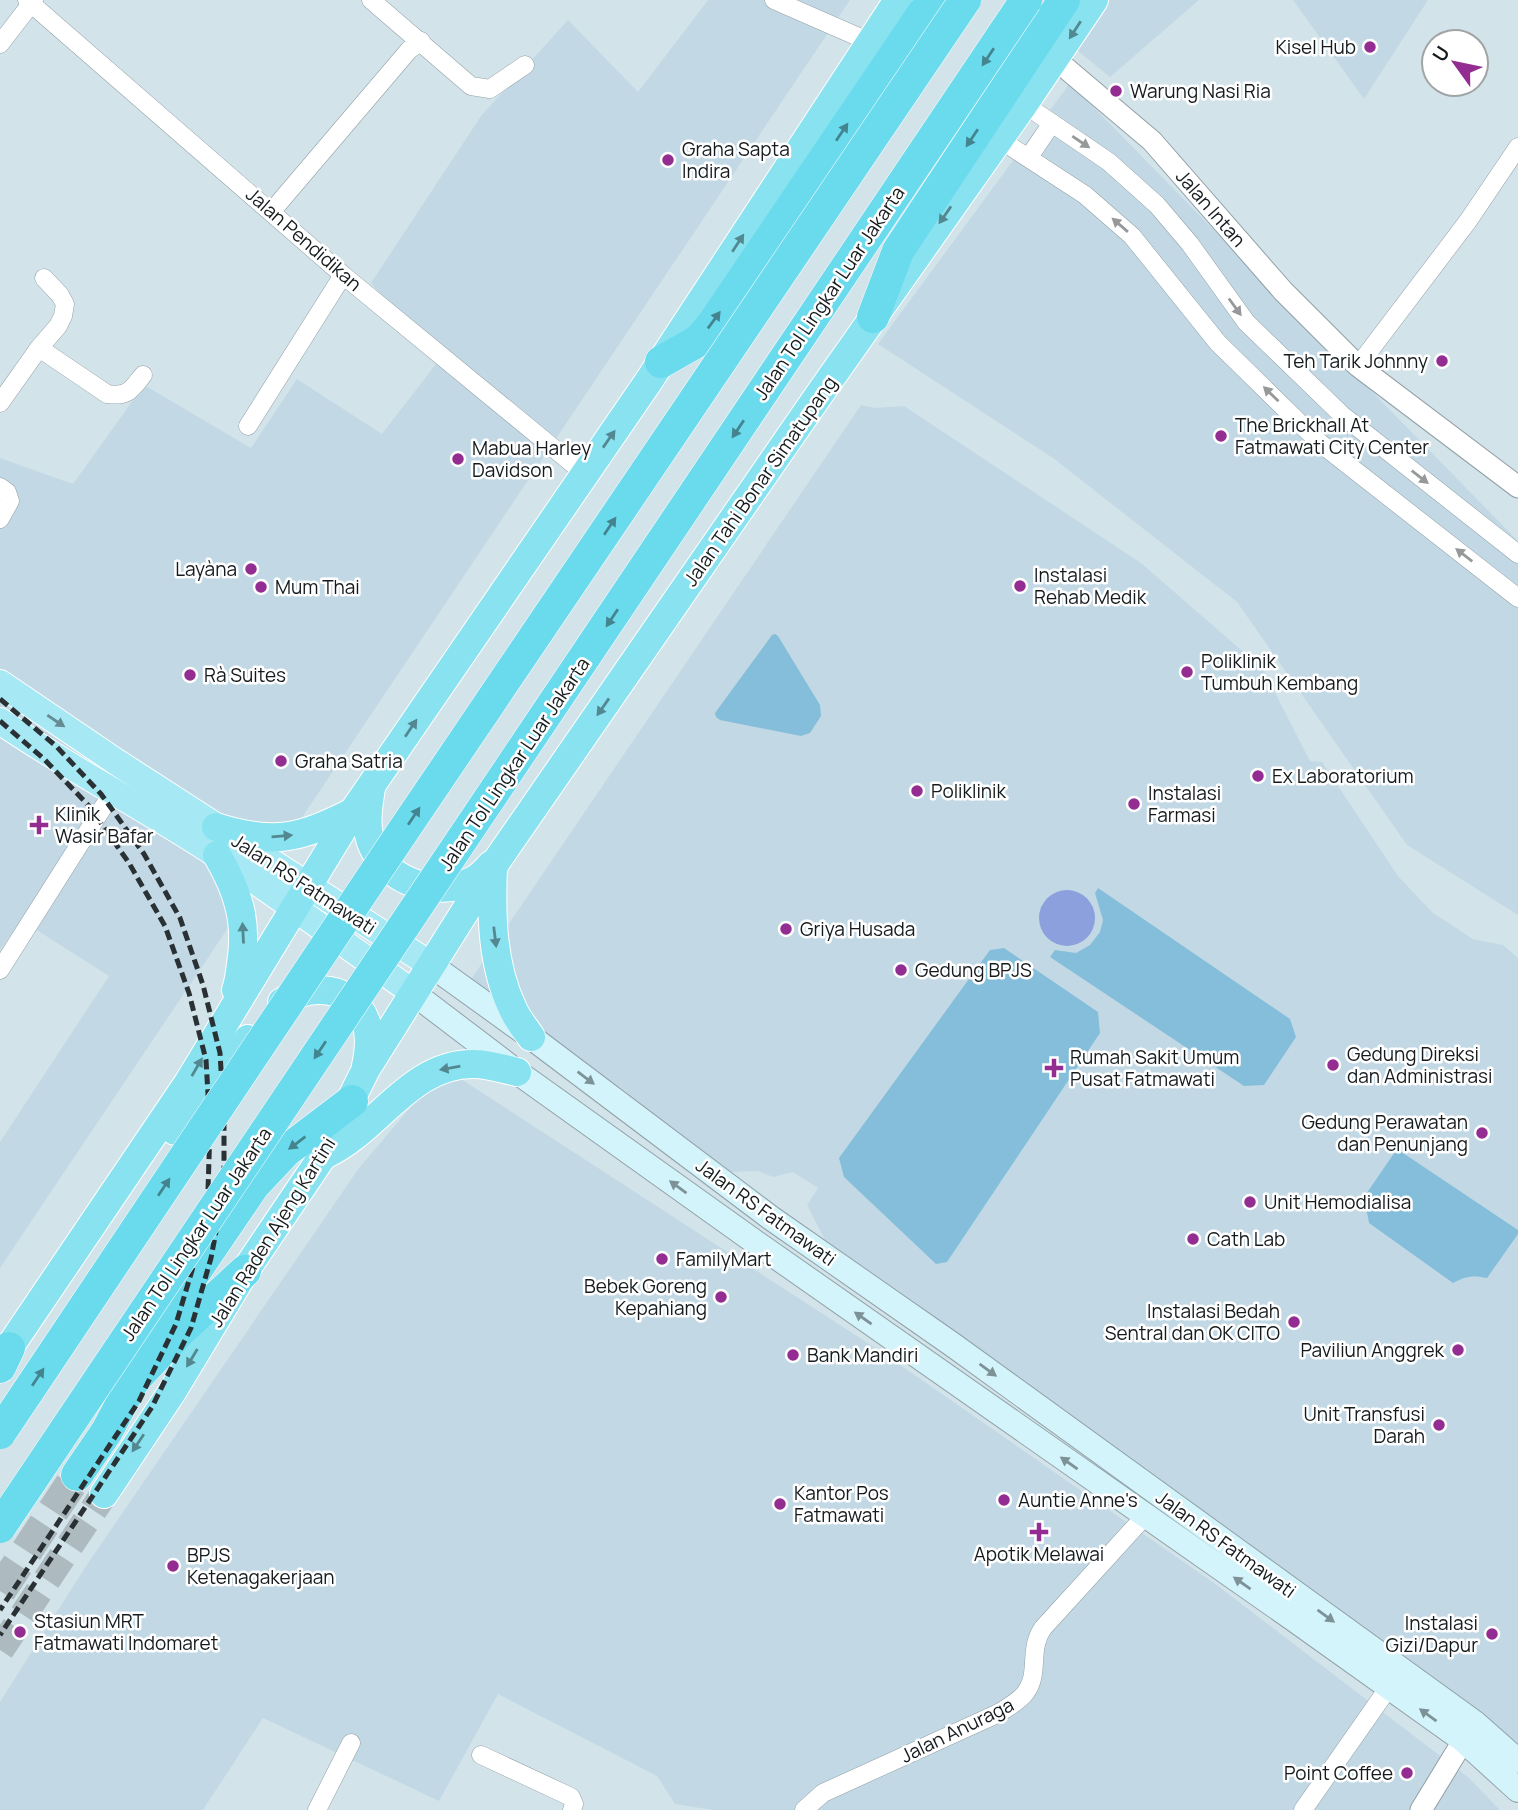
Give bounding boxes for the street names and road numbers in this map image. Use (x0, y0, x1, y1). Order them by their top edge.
street label: Jalan Intan (1170, 164, 1252, 252)
street label: Jalan Pendidikan (241, 181, 367, 297)
street label: Jalan Tol Lingkar Luar Jakarta (748, 181, 910, 405)
street label: Jalan Tahi Bonar Simatupang (677, 371, 843, 591)
street label: Jalan Tol Lingkar Luar Jakarta (433, 652, 595, 876)
street label: Jalan RS Fatmawati (227, 828, 381, 940)
street label: Jalan Tol Lingkar Luar Jakarta (115, 1122, 277, 1346)
street label: Jalan Raden Ajeng Kartini (203, 1132, 341, 1332)
street label: Jalan RS Fatmawati (691, 1152, 841, 1272)
street label: Jalan RS Fatmawati (1151, 1484, 1301, 1604)
street label: Jalan Anuraga (896, 1691, 1018, 1769)

